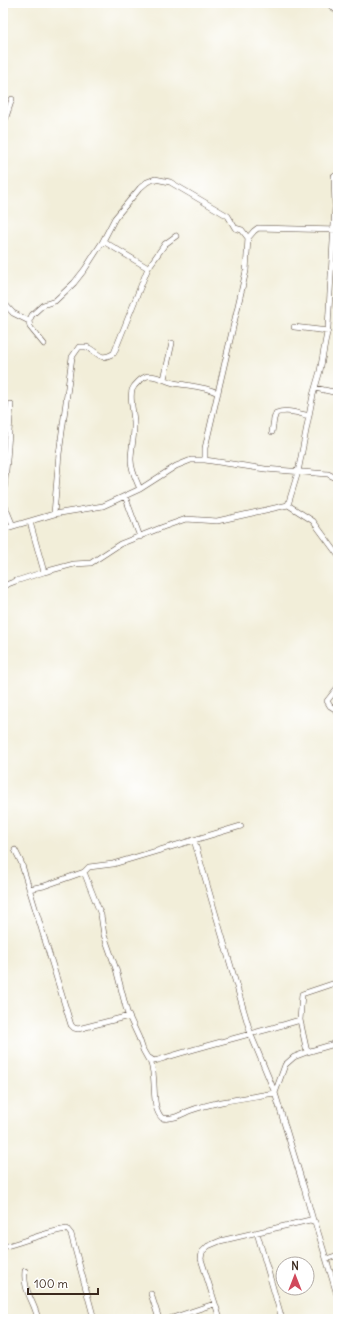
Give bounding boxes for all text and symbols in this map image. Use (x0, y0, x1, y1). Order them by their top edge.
north arrow (275, 1256, 315, 1296)
text: N (291, 1259, 299, 1273)
scale bar (28, 1270, 98, 1296)
text: 100 m (34, 1276, 68, 1291)

